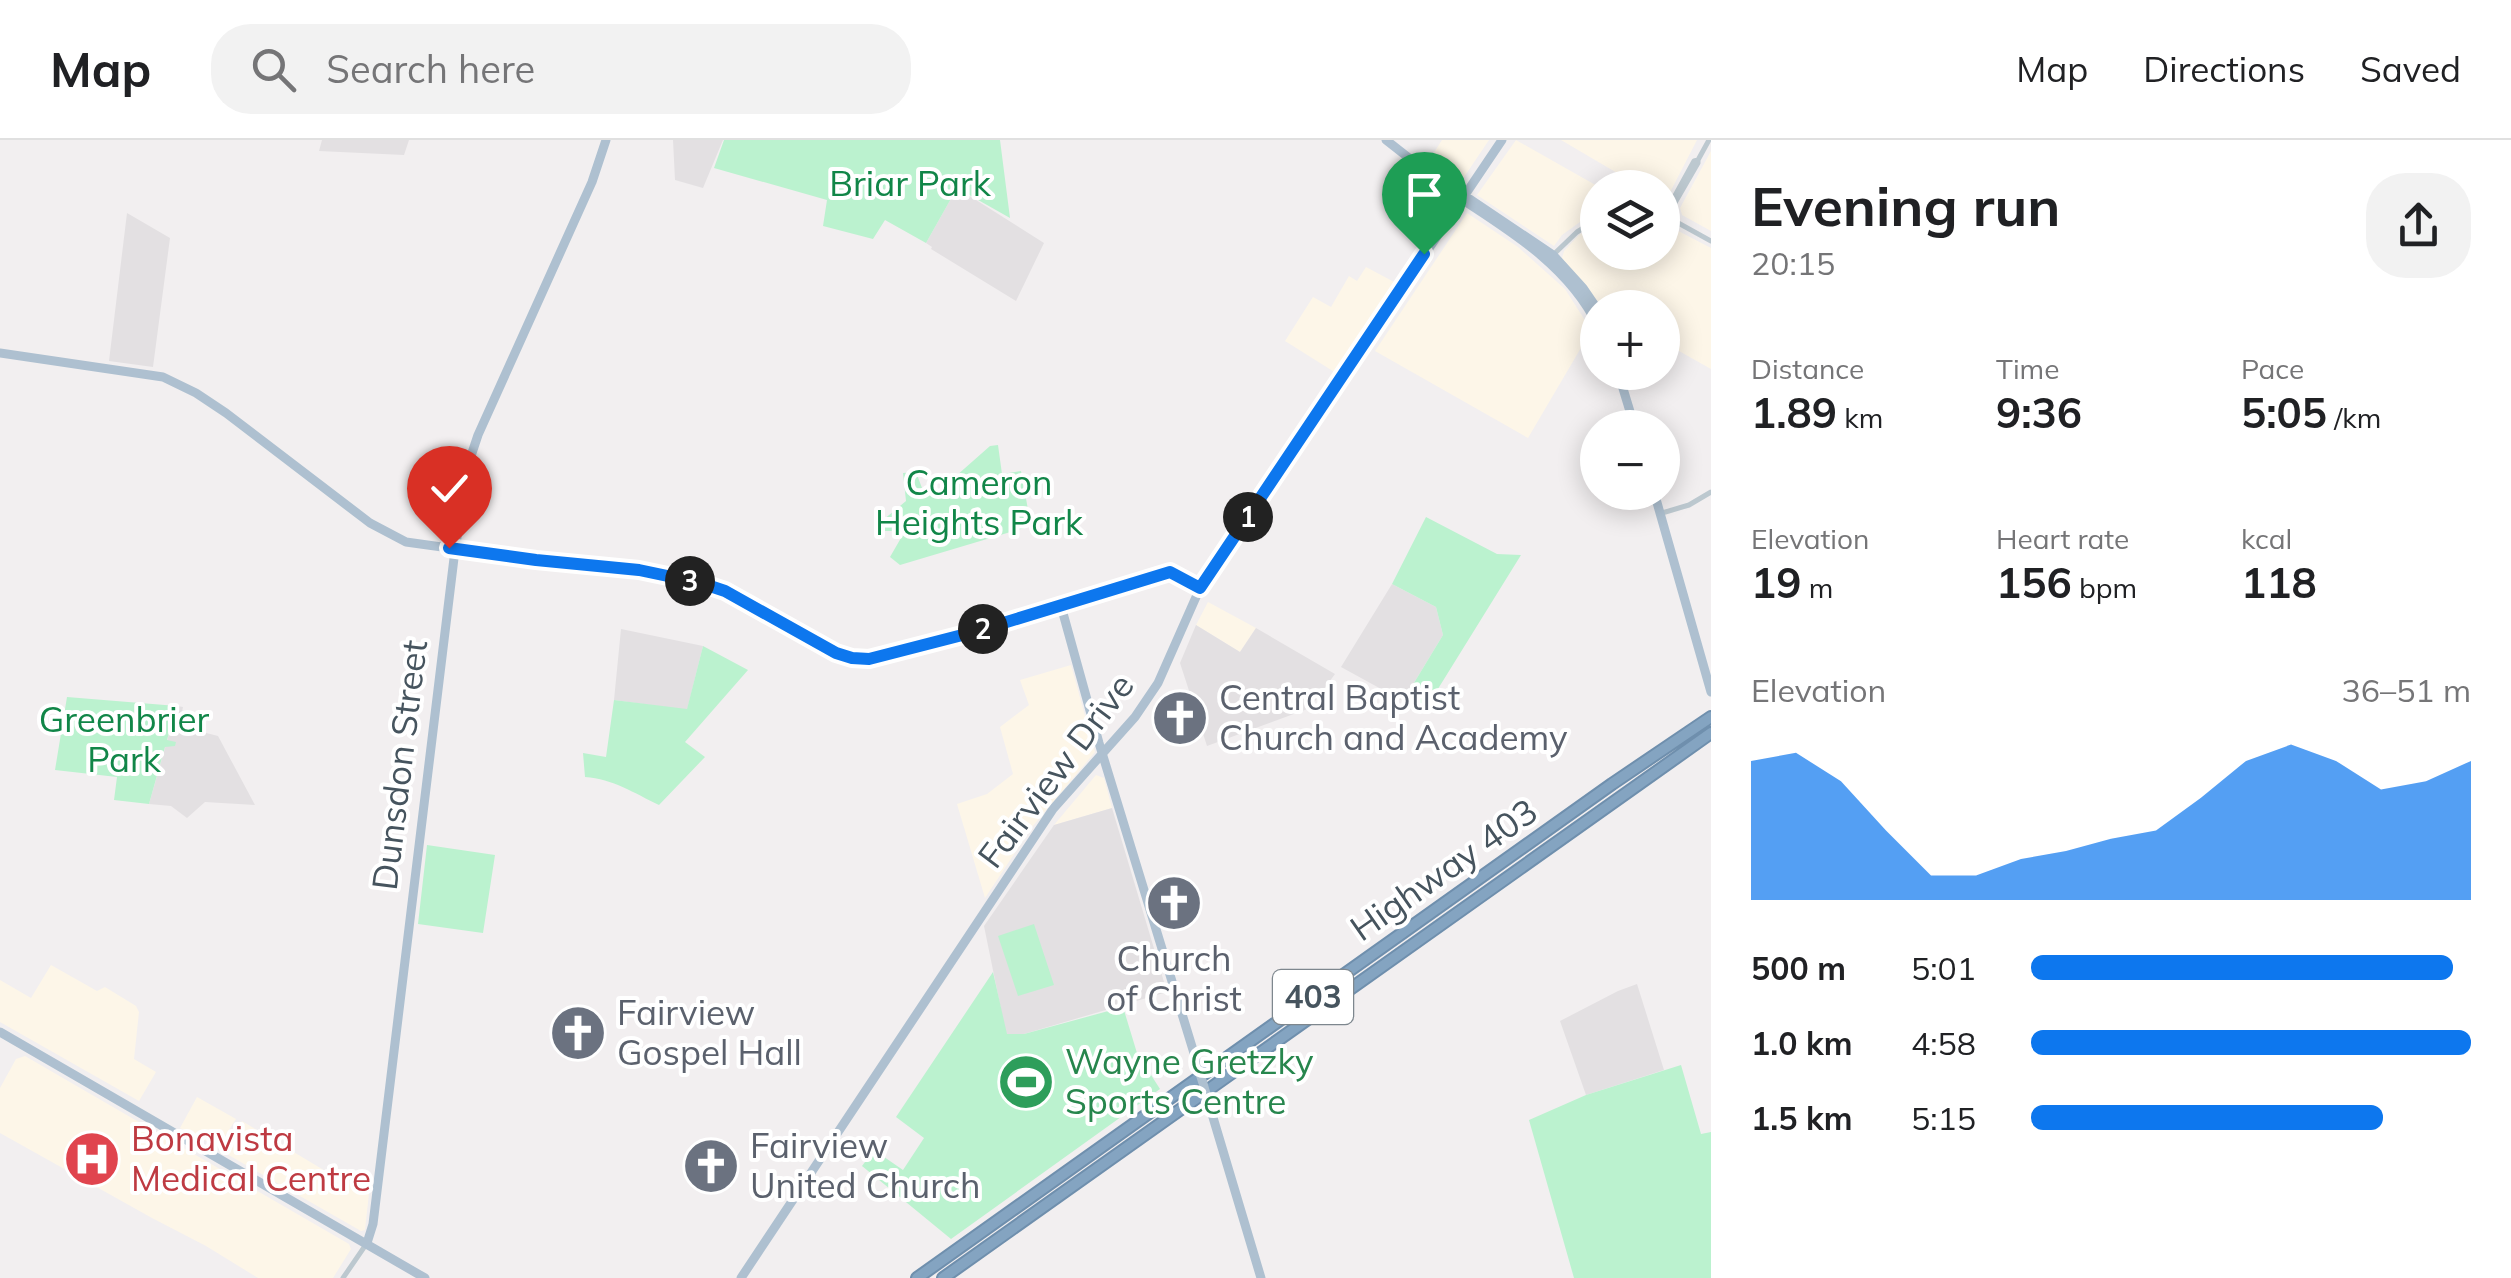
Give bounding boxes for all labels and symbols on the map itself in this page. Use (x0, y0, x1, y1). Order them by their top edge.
pin (1382, 152, 1467, 255)
park label: Briar Park (829, 161, 992, 205)
pin (407, 446, 492, 549)
park label: Cameron Heights Park (875, 460, 1084, 544)
pin: 1 (1223, 492, 1273, 542)
pin: 3 (665, 556, 715, 606)
pin: 2 (958, 604, 1008, 654)
street label: Dunsdon Street (362, 637, 436, 892)
street label: Fairview Drive (968, 665, 1143, 876)
place label: Central Baptist Church and Academy (1219, 675, 1568, 759)
church icon: Central Baptist Church and Academy (1150, 688, 1210, 748)
park label: Greenbrier Park (39, 697, 210, 781)
street label: Highway 403 (1341, 789, 1545, 950)
church icon: Church of Christ (1144, 873, 1204, 933)
place label: Church of Christ (1106, 936, 1242, 1020)
road number: 403 (1273, 970, 1353, 1024)
place label: Fairview Gospel Hall (617, 990, 802, 1074)
church icon: Fairview Gospel Hall (548, 1003, 608, 1063)
place label: Wayne Gretzky Sports Centre (1065, 1039, 1314, 1123)
sports icon: Wayne Gretzky Sports Centre (996, 1052, 1056, 1112)
place label: Bonavista Medical Centre (131, 1116, 371, 1200)
place label: Fairview United Church (750, 1123, 981, 1207)
hospital icon: Bonavista Medical Centre (62, 1129, 122, 1189)
church icon: Fairview United Church (681, 1136, 741, 1196)

